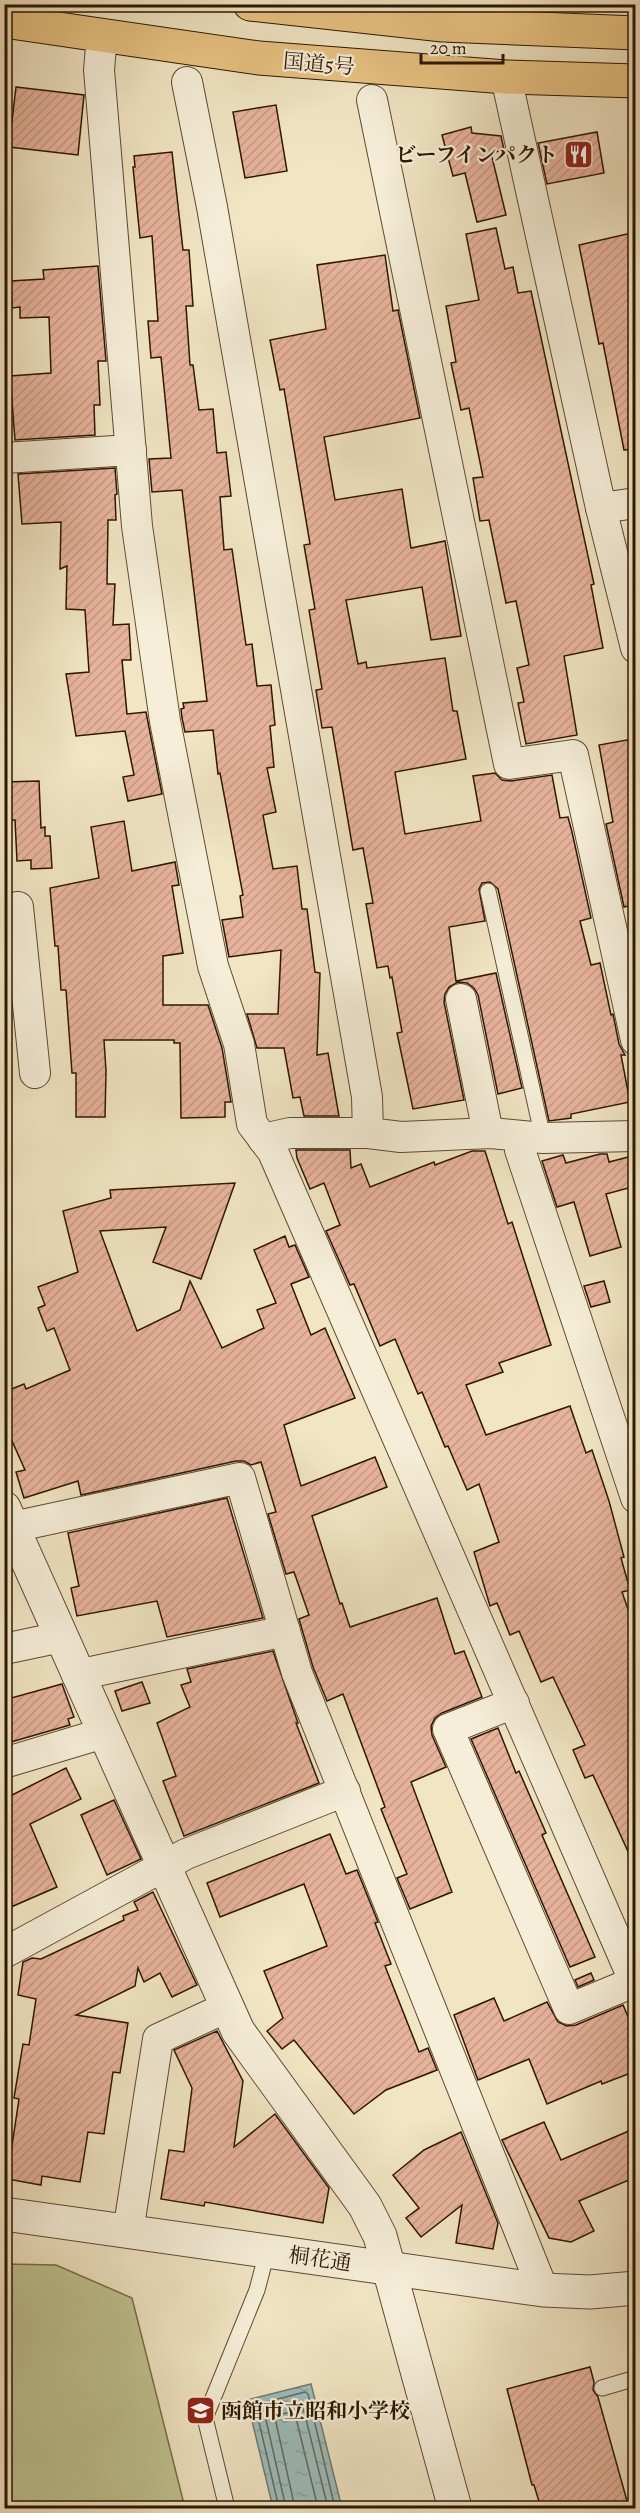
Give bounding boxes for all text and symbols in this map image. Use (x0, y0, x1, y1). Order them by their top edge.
scale bar (421, 27, 504, 65)
text: 20 m (430, 36, 467, 60)
street label: 国道5号 (282, 47, 356, 81)
restaurant icon: ビーフインパクト (563, 139, 595, 171)
place label: ビーフインパクト (395, 141, 558, 169)
street label: 桐花通 (287, 2241, 353, 2277)
school or university icon: 函館市立昭和小学校 (184, 2395, 216, 2427)
place label: 函館市立昭和小学校 (221, 2397, 410, 2425)

